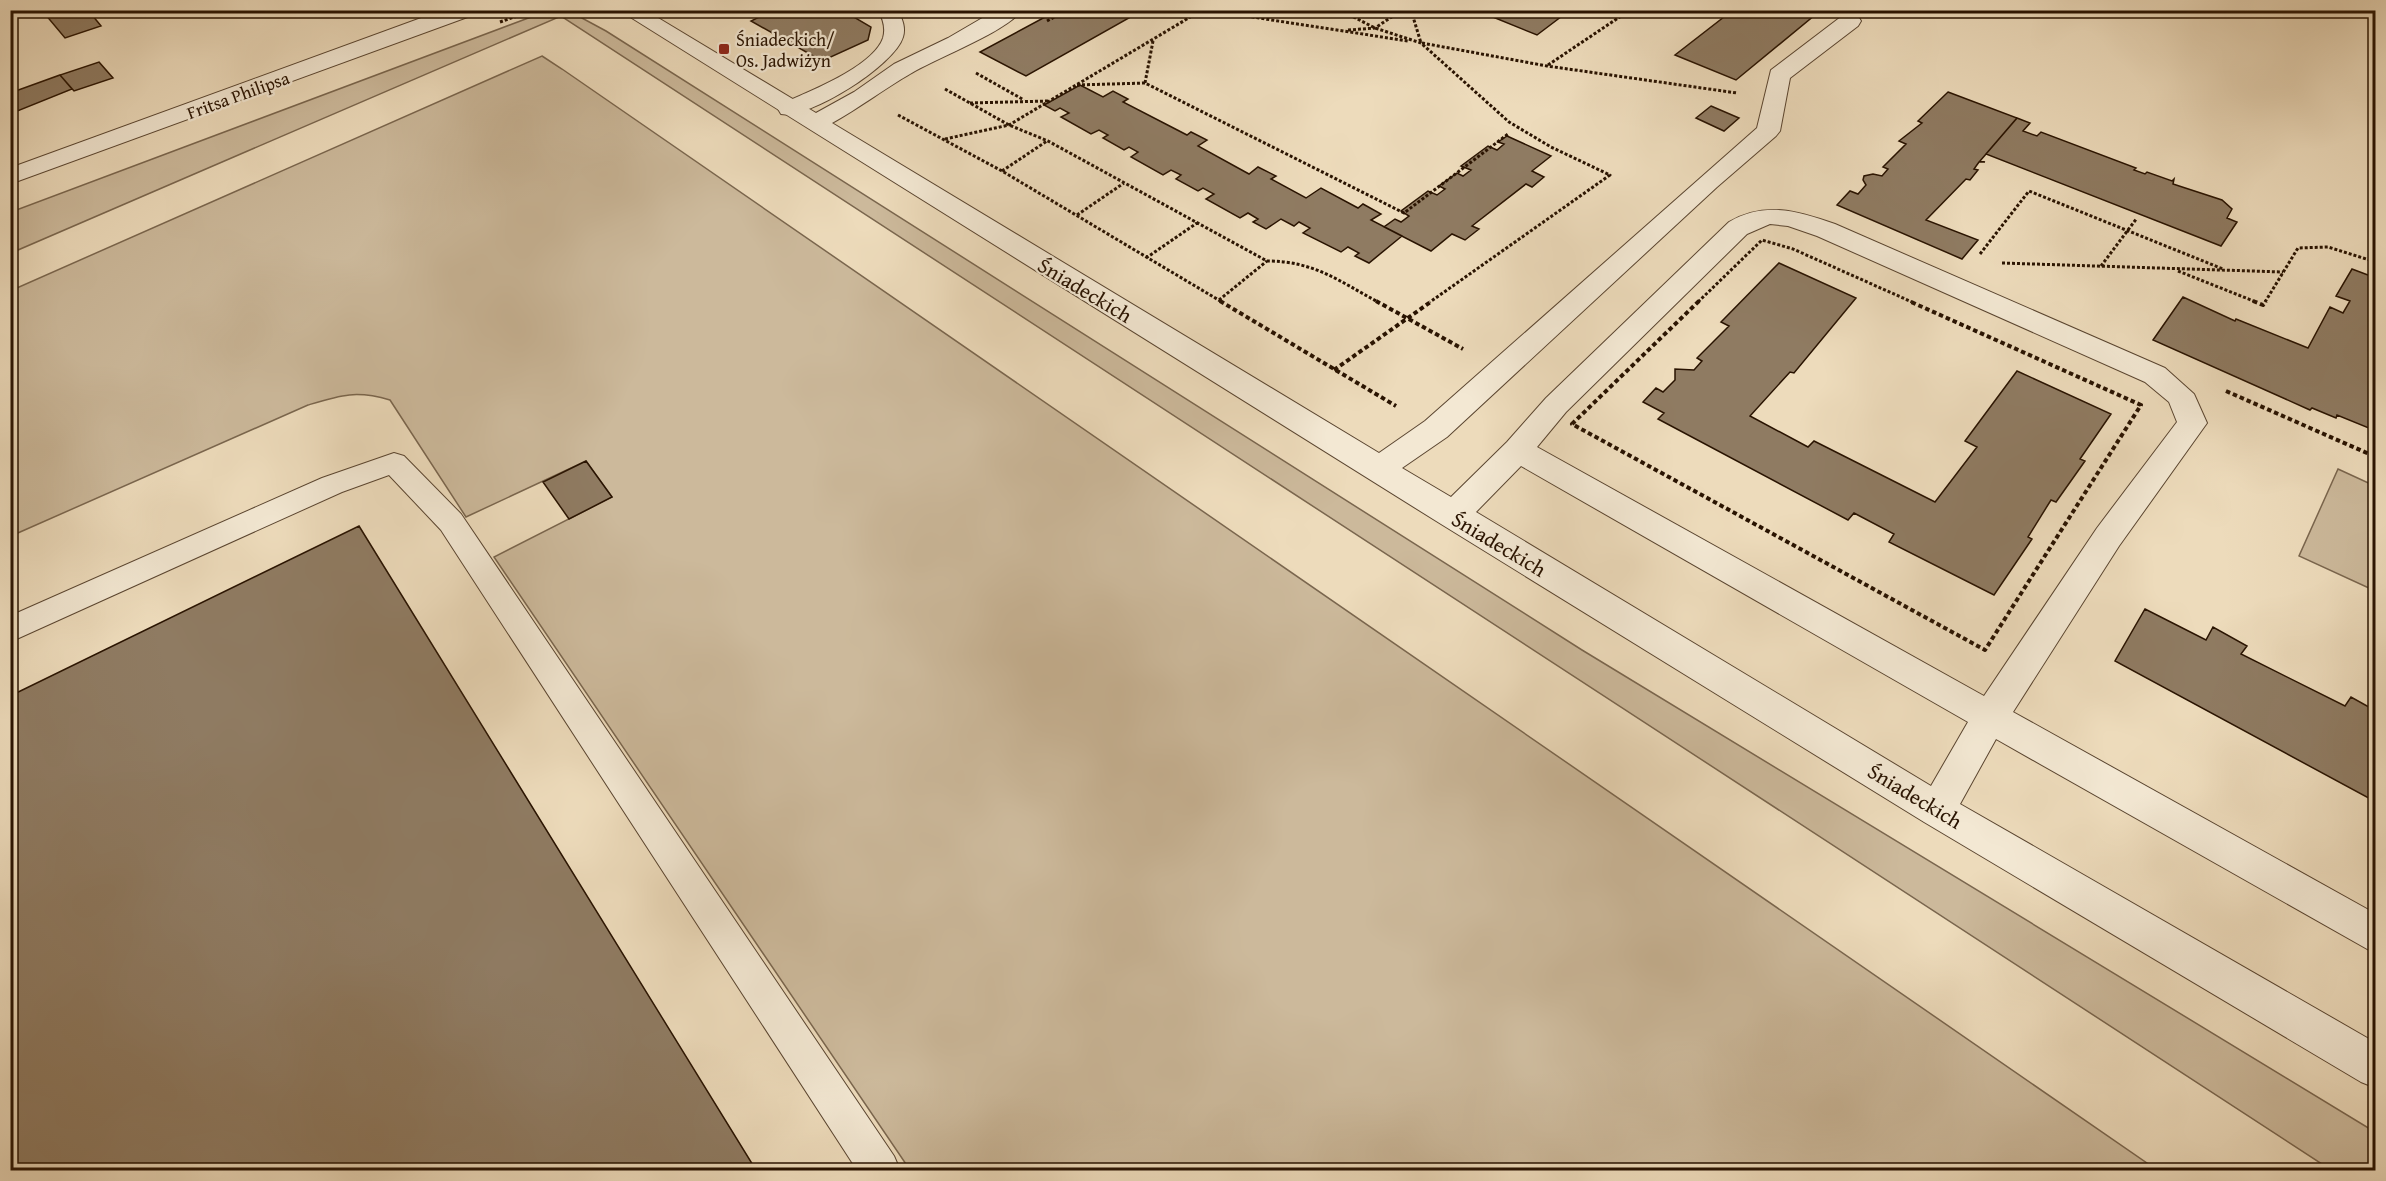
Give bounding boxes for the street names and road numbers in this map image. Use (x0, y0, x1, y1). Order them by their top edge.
street label: Fritsa Philipsa (183, 64, 294, 126)
street label: Śniadeckich (1032, 250, 1138, 330)
street label: Śniadeckich (1446, 504, 1552, 584)
street label: Śniadeckich (1862, 756, 1968, 836)

